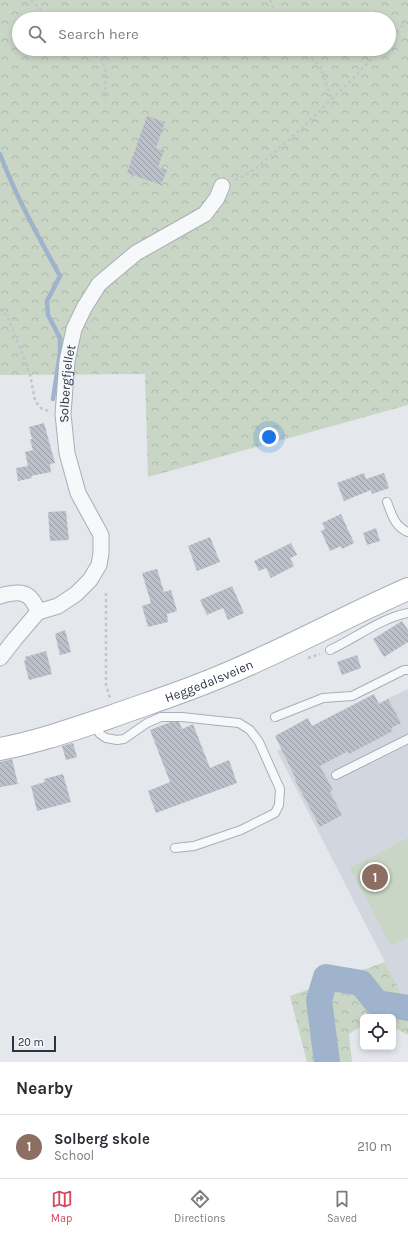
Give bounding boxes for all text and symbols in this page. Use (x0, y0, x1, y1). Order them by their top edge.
search box (12, 12, 396, 56)
icon: search (26, 23, 48, 45)
text: Search here (58, 25, 139, 43)
street label: Solbergfjellet (55, 343, 78, 424)
your location (259, 427, 279, 447)
street label: Heggedalsveien (163, 656, 255, 705)
pin: 1 (362, 862, 388, 892)
map controls (360, 1014, 396, 1050)
button: locate (360, 1014, 396, 1050)
scale bar (12, 1034, 56, 1053)
text: 20 m (18, 1036, 44, 1049)
text: Nearby (16, 1078, 73, 1098)
text: Solberg skole (54, 1130, 150, 1148)
text: 1 (27, 1139, 31, 1154)
text: 210 m (357, 1139, 392, 1154)
text: School (54, 1148, 94, 1163)
tab: Map (51, 1188, 73, 1225)
tab: Directions (174, 1188, 226, 1225)
tab: Saved (327, 1188, 357, 1225)

